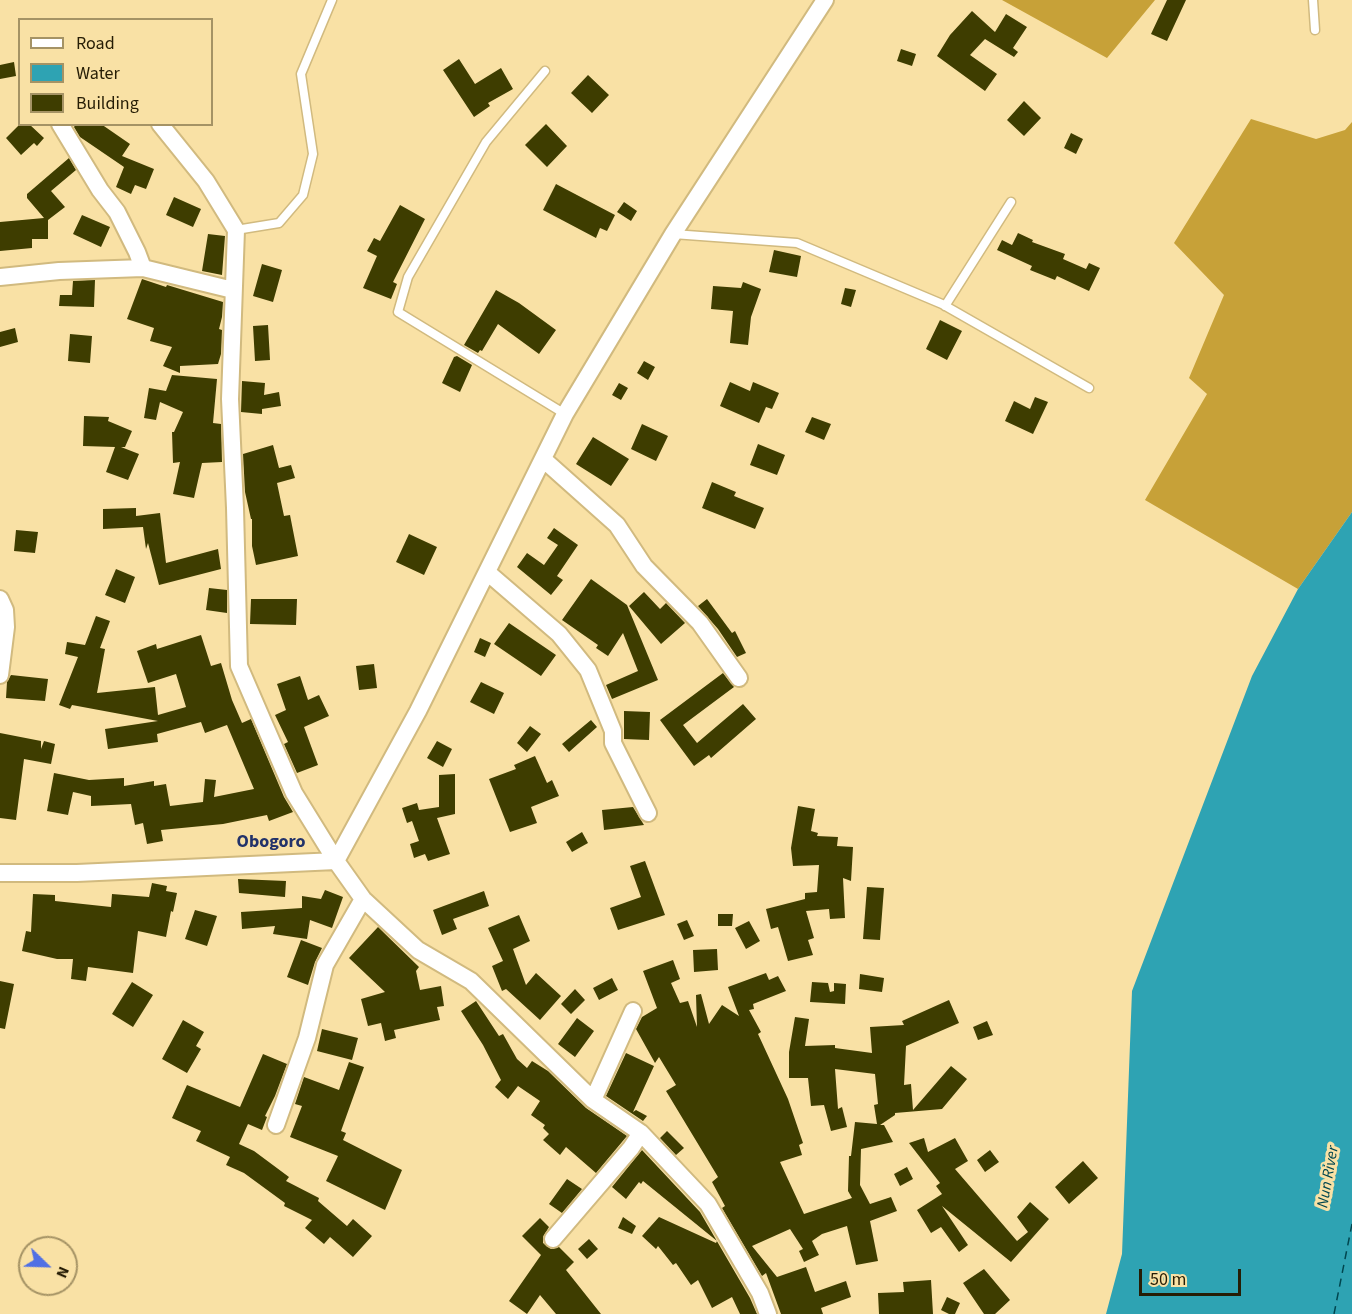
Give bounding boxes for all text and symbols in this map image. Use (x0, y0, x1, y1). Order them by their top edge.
legend (18, 18, 213, 126)
text: Road (76, 31, 115, 56)
text: Water (76, 61, 120, 86)
text: Building (76, 91, 139, 116)
district label: Obogoro (237, 832, 305, 854)
water label: Nun River (1314, 1144, 1344, 1210)
north arrow (18, 1236, 78, 1296)
scale bar (1142, 1257, 1244, 1295)
text: N (51, 1263, 75, 1281)
text: 50 m (1150, 1267, 1186, 1292)

